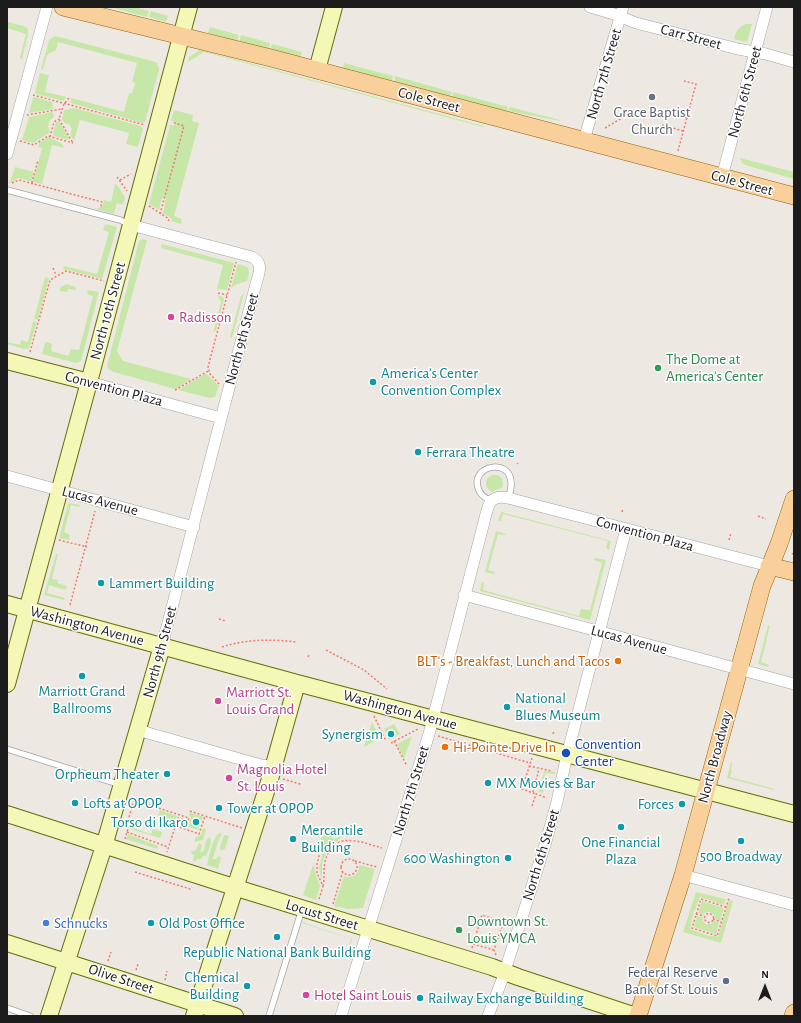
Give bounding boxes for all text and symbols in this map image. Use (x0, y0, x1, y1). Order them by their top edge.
street label: Carr Street (659, 20, 723, 54)
street label: North 7th Street (582, 26, 626, 122)
street label: North 6th Street (724, 44, 766, 140)
street label: Cole Street (396, 83, 462, 117)
marker: Grace Baptist Church (647, 92, 657, 102)
place label: Grace Baptist Church (614, 103, 690, 138)
street label: Cole Street (709, 166, 775, 200)
street label: North 10th Street (86, 260, 130, 362)
street label: North 9th Street (221, 291, 263, 387)
place label: Radisson (179, 308, 231, 326)
marker: Radisson (166, 312, 176, 322)
place label: The Dome at America's Center (666, 350, 763, 385)
marker: The Dome at America's Center (653, 363, 663, 373)
place label: America’s Center Convention Complex (381, 364, 501, 399)
street label: Convention Plaza (63, 367, 165, 411)
marker: America’s Center Convention Complex (368, 377, 378, 387)
place label: Ferrara Theatre (426, 443, 515, 461)
marker: Ferrara Theatre (413, 447, 423, 457)
street label: Lucas Avenue (60, 482, 140, 520)
street label: Convention Plaza (594, 512, 696, 556)
place label: Lammert Building (109, 574, 214, 592)
marker: Lammert Building (96, 578, 106, 588)
street label: Washington Avenue (28, 602, 146, 650)
street label: North 9th Street (139, 604, 181, 700)
street label: Lucas Avenue (589, 621, 669, 659)
place label: BLT's - Breakfast, Lunch and Tacos (417, 652, 610, 670)
marker: BLT's - Breakfast, Lunch and Tacos (613, 656, 623, 666)
marker: Marriott Grand Ballrooms (77, 671, 87, 681)
place label: Marriott Grand Ballrooms (39, 682, 125, 717)
place label: Marriott St. Louis Grand (226, 683, 294, 718)
street label: Washington Avenue (341, 686, 459, 734)
place label: National Blues Museum (515, 689, 600, 724)
marker: Marriott St. Louis Grand (213, 696, 223, 706)
marker: National Blues Museum (502, 702, 512, 712)
street label: North Broadway (694, 709, 736, 805)
place label: Synergism (322, 725, 383, 743)
marker: Synergism (386, 729, 396, 739)
place label: Convention Center (575, 735, 641, 770)
place label: Hi-Pointe Drive In (453, 738, 556, 756)
marker: Hi-Pointe Drive In (440, 742, 450, 752)
street label: North 7th Street (389, 744, 433, 838)
marker: Convention Center (560, 747, 572, 759)
place label: Magnolia Hotel St. Louis (237, 760, 327, 795)
place label: Orpheum Theater (55, 765, 159, 783)
marker: Orpheum Theater (162, 769, 172, 779)
marker: Magnolia Hotel St. Louis (224, 773, 234, 783)
place label: MX Movies & Bar (496, 774, 595, 792)
marker: MX Movies & Bar (483, 778, 493, 788)
place label: Lofts at OPOP (83, 794, 162, 812)
place label: Forces (638, 795, 674, 813)
marker: Lofts at OPOP (70, 798, 80, 808)
place label: Tower at OPOP (227, 799, 313, 817)
marker: Forces (677, 799, 687, 809)
marker: Tower at OPOP (214, 803, 224, 813)
street label: North 6th Street (519, 807, 563, 903)
place label: Torso di Ikaro (111, 813, 188, 831)
marker: Torso di Ikaro (191, 817, 201, 827)
place label: Mercantile Building (301, 821, 363, 856)
marker: One Financial Plaza (616, 822, 626, 832)
place label: One Financial Plaza (581, 833, 661, 868)
marker: Mercantile Building (288, 834, 298, 844)
marker: 500 Broadway (736, 836, 746, 846)
place label: 500 Broadway (700, 847, 782, 865)
place label: 600 Washington (404, 849, 500, 867)
marker: 600 Washington (503, 853, 513, 863)
street label: Locust Street (284, 895, 360, 935)
place label: Downtown St. Louis YMCA (467, 912, 549, 947)
place label: Schnucks (54, 914, 108, 932)
place label: Old Post Office (159, 914, 245, 932)
marker: Schnucks (41, 918, 51, 928)
marker: Old Post Office (146, 918, 156, 928)
marker: Downtown St. Louis YMCA (454, 925, 464, 935)
marker: Republic National Bank Building (272, 932, 282, 942)
place label: Republic National Bank Building (183, 943, 371, 961)
street label: Olive Street (86, 960, 156, 998)
place label: Federal Reserve Bank of St. Louis (624, 963, 718, 998)
north arrow (745, 967, 785, 1007)
place label: Chemical Building (185, 968, 239, 1003)
text: N (761, 969, 769, 980)
marker: Federal Reserve Bank of St. Louis (721, 976, 731, 986)
marker: Chemical Building (242, 981, 252, 991)
place label: Hotel Saint Louis (314, 986, 412, 1004)
place label: Railway Exchange Building (428, 989, 584, 1007)
marker: Hotel Saint Louis (301, 990, 311, 1000)
marker: Railway Exchange Building (415, 993, 425, 1003)

